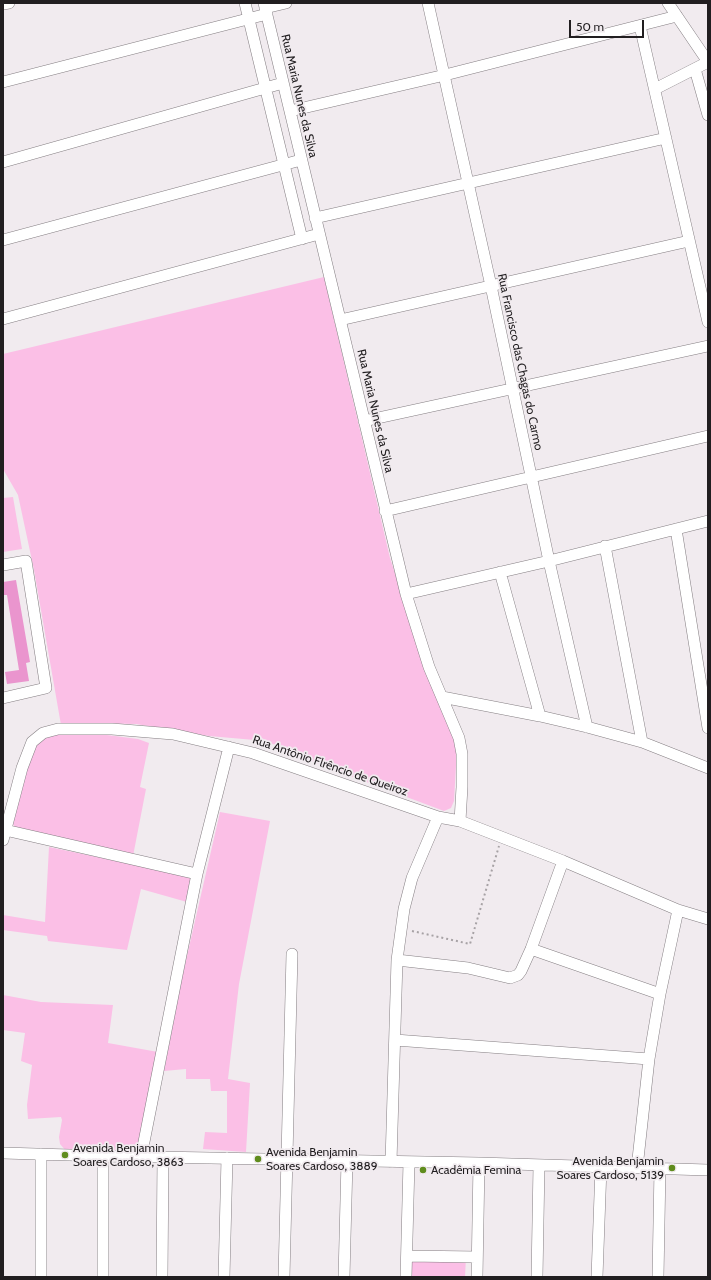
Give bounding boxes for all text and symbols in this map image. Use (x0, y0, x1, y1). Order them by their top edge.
scale bar (571, 12, 646, 38)
text: 50 m (576, 19, 604, 34)
street label: Rua Maria Nunes da Silva (278, 33, 320, 159)
street label: Rua Francisco das Chagas do Carmo (494, 272, 546, 452)
street label: Rua Maria Nunes da Silva (354, 348, 396, 474)
street label: Rua Antônio Flrêncio de Queiroz (250, 733, 410, 799)
place label: Avenida Benjamin Soares Cardoso, 3863 (73, 1141, 184, 1169)
place label: Avenida Benjamin Soares Cardoso, 3889 (266, 1145, 378, 1173)
marker: Avenida Benjamin Soares Cardoso, 3863 (60, 1150, 70, 1160)
marker: Avenida Benjamin Soares Cardoso, 3889 (253, 1154, 263, 1164)
place label: Avenida Benjamin Soares Cardoso, 5139 (557, 1154, 664, 1182)
place label: Acadêmia Femina (431, 1163, 521, 1177)
marker: Avenida Benjamin Soares Cardoso, 5139 (667, 1163, 677, 1173)
marker: Acadêmia Femina (418, 1165, 428, 1175)

